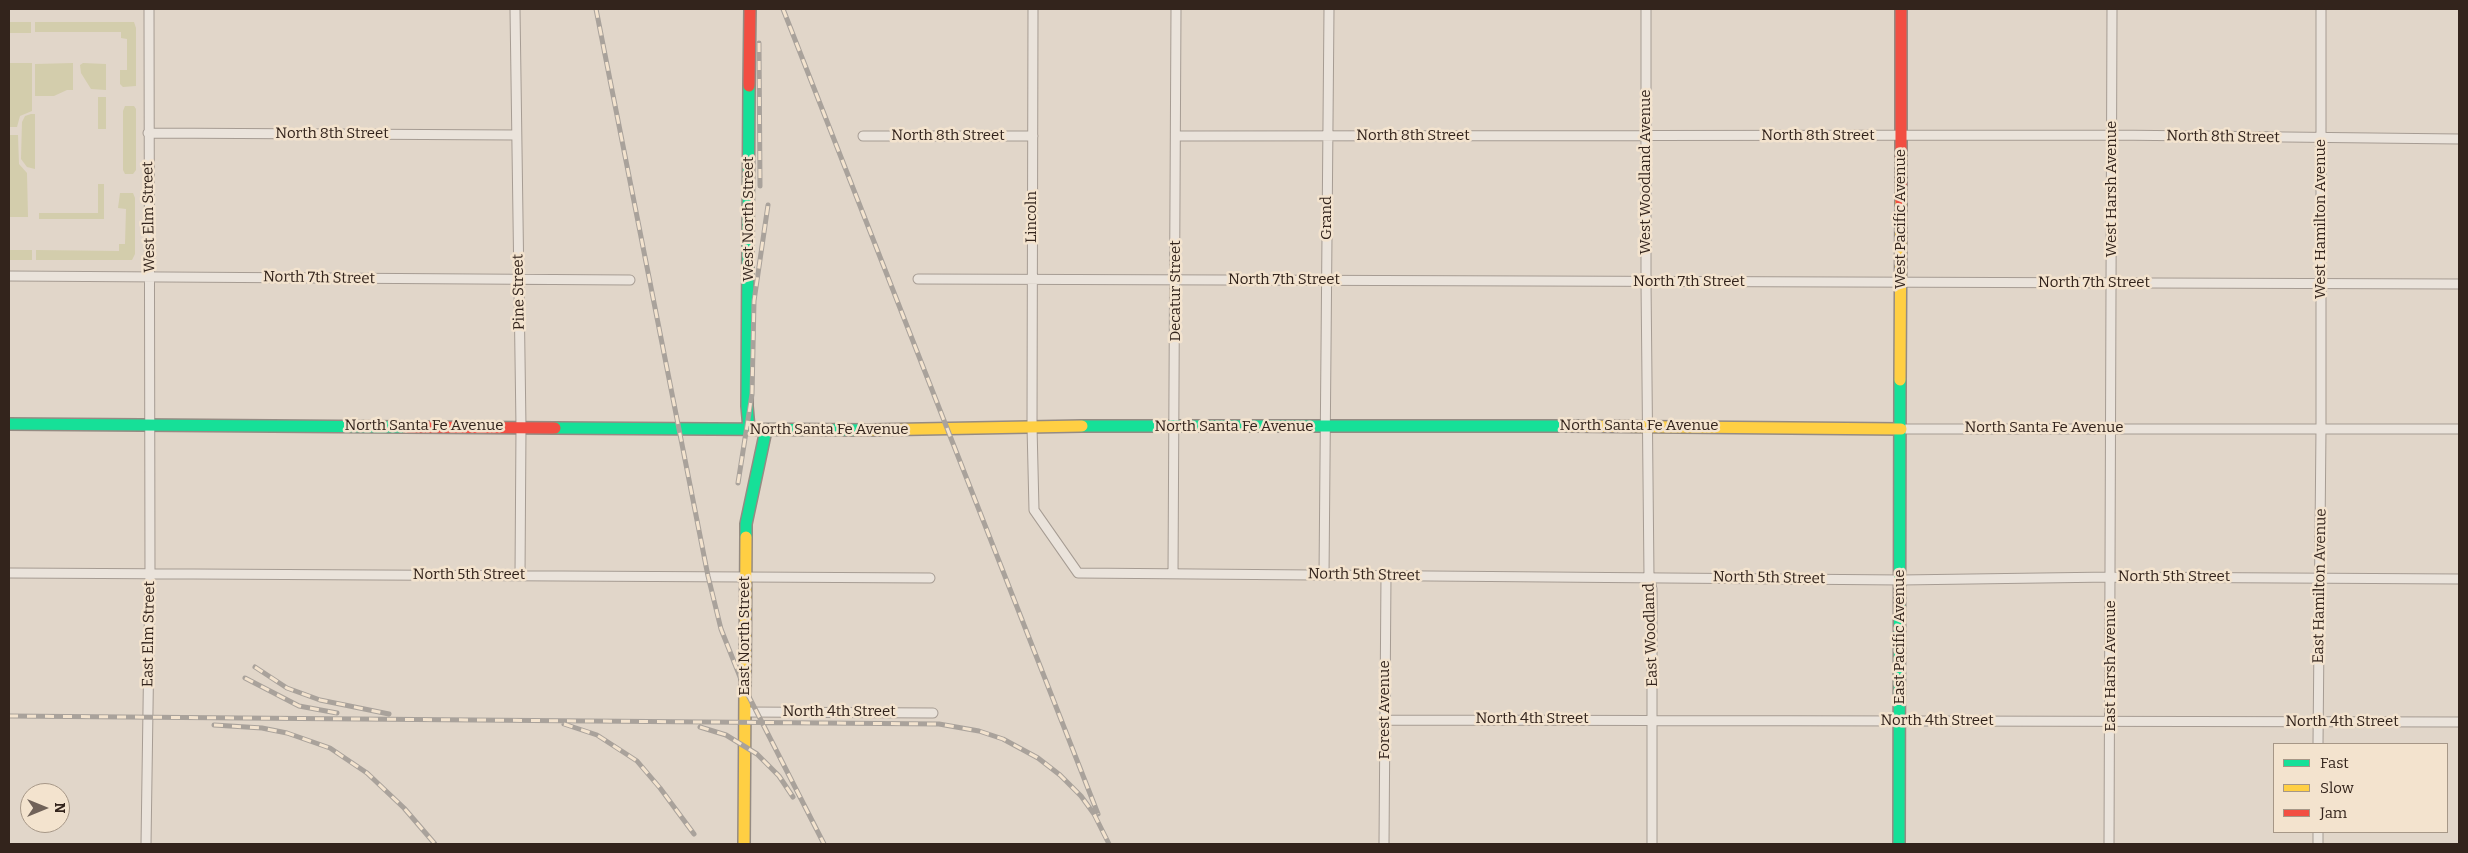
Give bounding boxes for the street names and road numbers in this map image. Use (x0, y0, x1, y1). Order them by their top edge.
street label: West Woodland Avenue (1637, 90, 1655, 254)
street label: West Harsh Avenue (2103, 121, 2121, 257)
street label: North 8th Street (275, 125, 389, 143)
street label: North 8th Street (891, 127, 1005, 145)
street label: North 8th Street (1356, 127, 1470, 145)
street label: North 8th Street (1761, 127, 1875, 145)
street label: North 8th Street (2166, 127, 2280, 147)
street label: West Hamilton Avenue (2312, 139, 2330, 299)
street label: West Pacific Avenue (1892, 149, 1910, 289)
street label: West North Street (740, 157, 758, 281)
street label: West Elm Street (139, 161, 159, 273)
street label: Lincoln (1023, 191, 1041, 243)
street label: Grand (1318, 196, 1336, 240)
street label: Decatur Street (1167, 240, 1185, 342)
street label: Pine Street (509, 254, 529, 330)
street label: North 7th Street (263, 268, 375, 288)
street label: North 7th Street (1228, 271, 1340, 289)
street label: North 7th Street (1633, 273, 1745, 291)
street label: North 7th Street (2038, 274, 2150, 292)
street label: North Santa Fe Avenue (344, 417, 504, 435)
street label: North Santa Fe Avenue (1559, 417, 1719, 435)
street label: North Santa Fe Avenue (1154, 418, 1314, 436)
street label: North Santa Fe Avenue (1964, 419, 2124, 437)
street label: North Santa Fe Avenue (749, 421, 909, 439)
street label: East Hamilton Avenue (2310, 508, 2330, 664)
street label: North 5th Street (1308, 565, 1420, 585)
street label: North 5th Street (413, 566, 525, 584)
street label: North 5th Street (1713, 568, 1825, 588)
street label: North 5th Street (2118, 568, 2230, 586)
street label: East Pacific Avenue (1891, 570, 1909, 704)
street label: East North Street (736, 576, 754, 696)
street label: East Elm Street (139, 581, 159, 687)
street label: East Woodland (1640, 583, 1662, 687)
street label: East Harsh Avenue (2102, 600, 2120, 732)
street label: Forest Avenue (1376, 660, 1394, 760)
street label: North 4th Street (782, 703, 896, 721)
street label: North 4th Street (1475, 710, 1589, 728)
street label: North 4th Street (1880, 712, 1994, 730)
street label: North 4th Street (2285, 713, 2399, 731)

